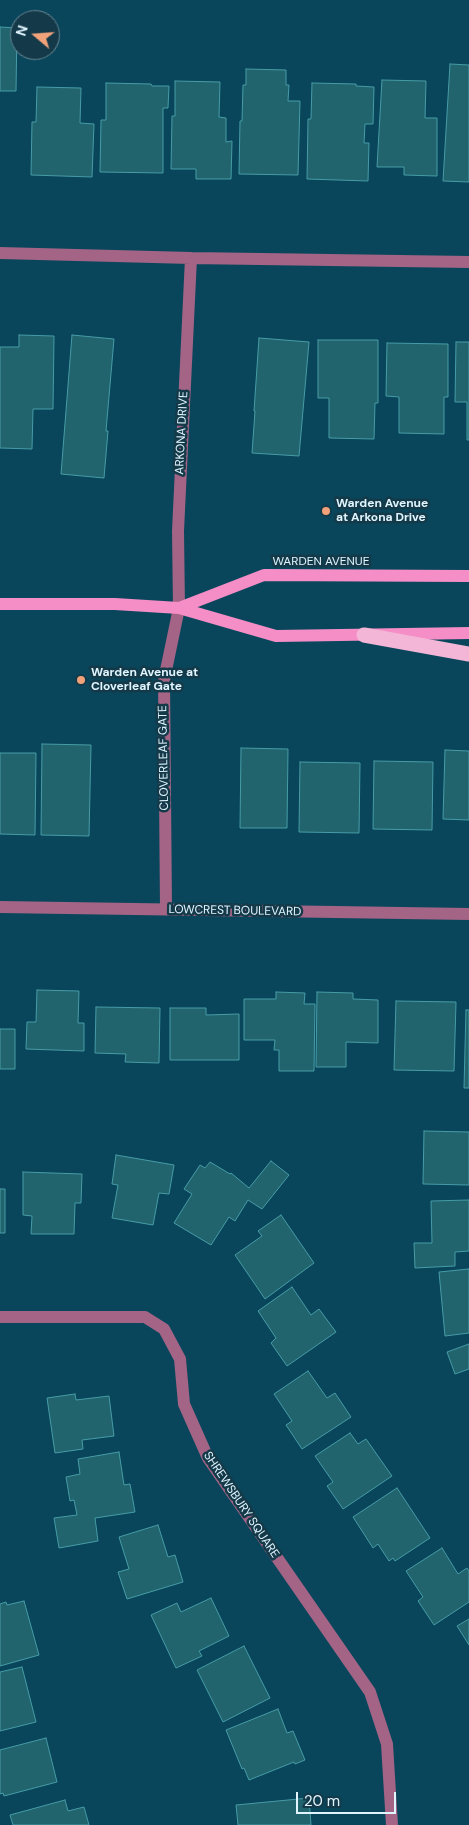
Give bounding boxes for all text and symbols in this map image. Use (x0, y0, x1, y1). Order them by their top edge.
north arrow (10, 10, 60, 60)
text: N (12, 23, 32, 38)
street label: ARKONA DRIVE (173, 391, 191, 475)
place label: Warden Avenue at Arkona Drive (336, 497, 428, 525)
marker: Warden Avenue at Arkona Drive (320, 505, 332, 517)
street label: WARDEN AVENUE (273, 555, 369, 569)
place label: Warden Avenue at Cloverleaf Gate (91, 666, 198, 694)
marker: Warden Avenue at Cloverleaf Gate (75, 674, 87, 686)
street label: CLOVERLEAF GATE (156, 705, 172, 811)
street label: LOWCREST BOULEVARD (169, 903, 301, 919)
street label: SHREWSBURY SQUARE (200, 1449, 282, 1561)
scale bar (299, 1782, 399, 1814)
text: 20 m (304, 1791, 340, 1811)

